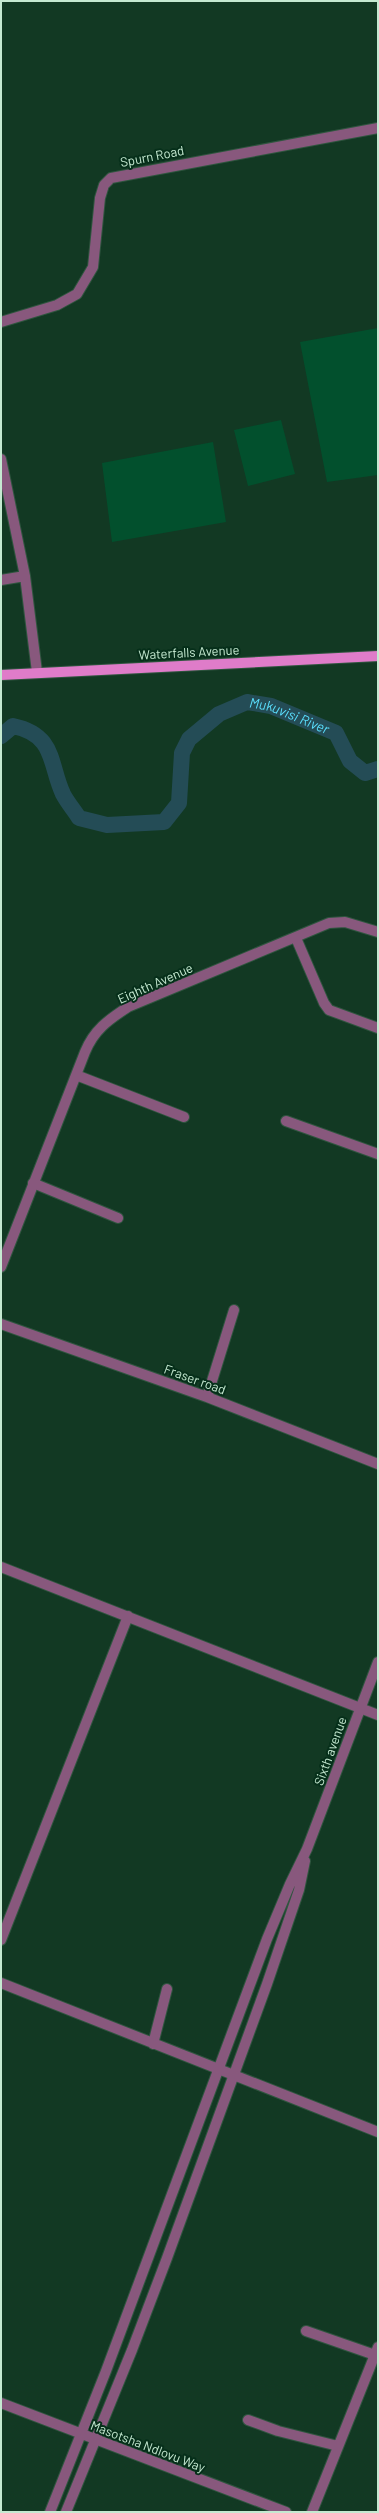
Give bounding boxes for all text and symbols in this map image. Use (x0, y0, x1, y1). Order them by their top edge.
street label: Spurn Road (119, 142, 185, 170)
street label: Waterfalls Avenue (138, 641, 240, 663)
water label: Mukuvisi River (248, 694, 333, 738)
street label: Eighth Avenue (115, 959, 195, 1007)
street label: Fraser road (162, 1360, 228, 1398)
street label: Sixth avenue (310, 1714, 350, 1787)
street label: Masotsha Ndlovu Way (89, 2417, 207, 2475)

